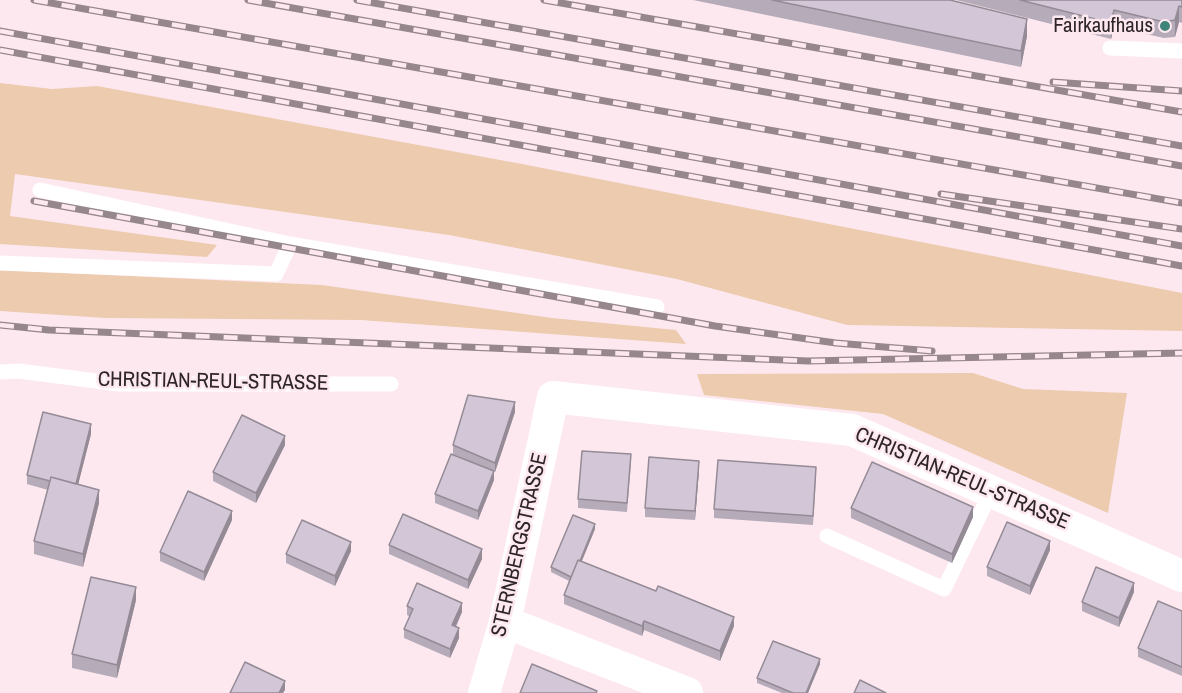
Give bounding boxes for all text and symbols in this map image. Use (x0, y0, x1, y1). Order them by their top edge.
place label: Fairkaufhaus (1053, 13, 1153, 39)
marker: Fairkaufhaus (1158, 19, 1172, 33)
street label: CHRISTIAN-REUL-STRASSE (98, 367, 328, 397)
street label: CHRISTIAN-REUL-STRASSE (851, 422, 1073, 536)
street label: STERNBERGSTRASSE (487, 451, 553, 639)

